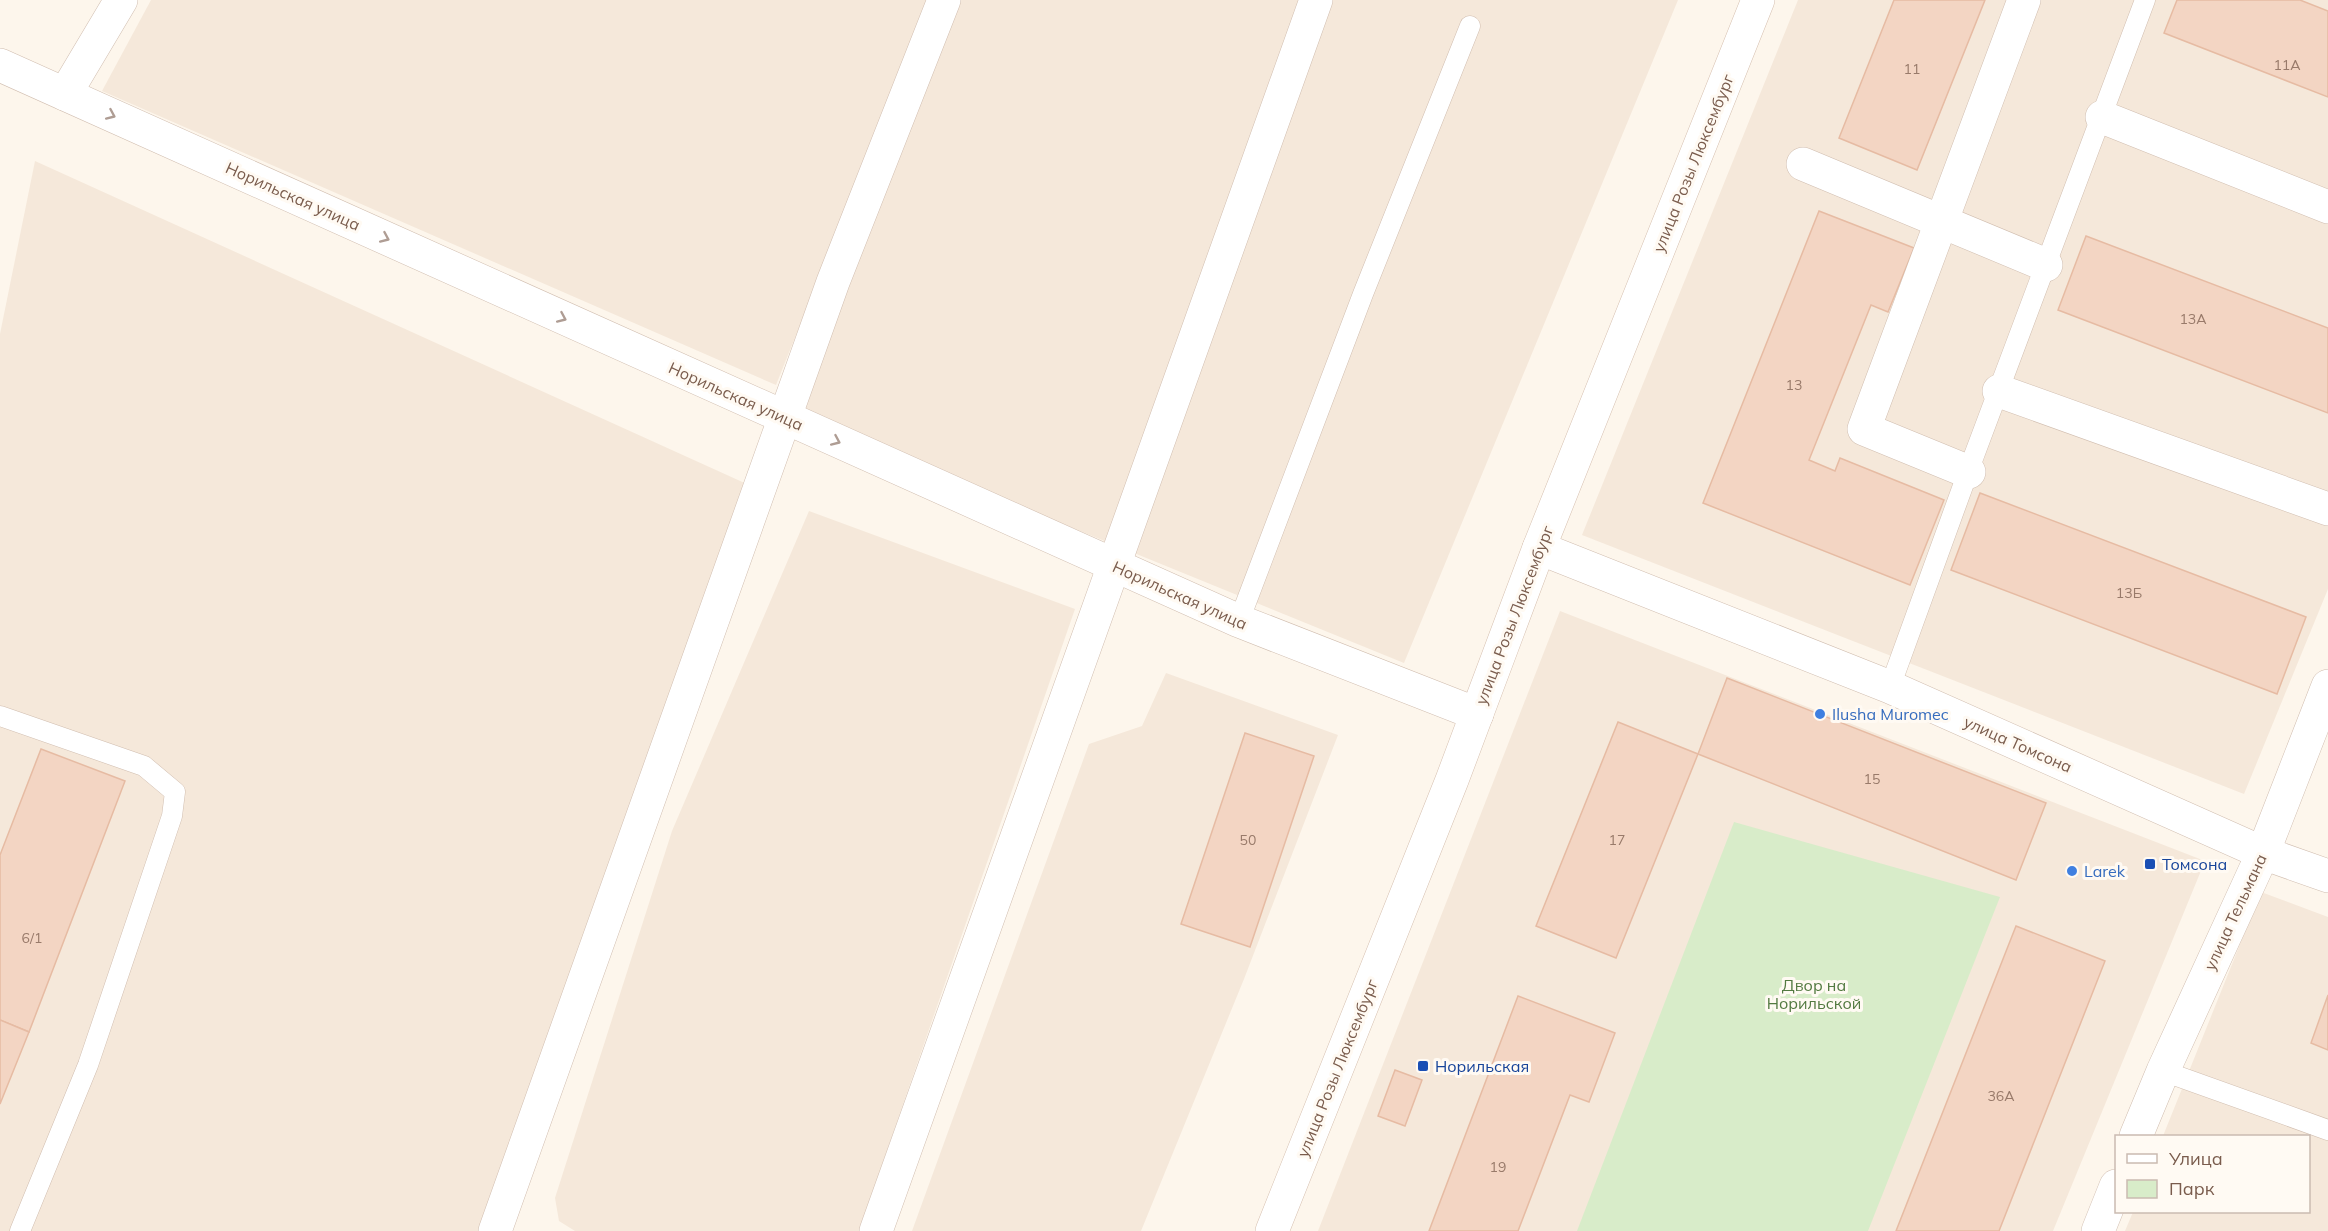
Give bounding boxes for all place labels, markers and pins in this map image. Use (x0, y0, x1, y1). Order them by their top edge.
place label: Ilusha Muromec (1832, 704, 1949, 724)
marker: Ilusha Muromec (1813, 707, 1827, 721)
place label: Томсона (2162, 854, 2227, 874)
marker: Томсона (2143, 857, 2157, 871)
place label: Larek (2084, 861, 2126, 881)
marker: Larek (2065, 864, 2079, 878)
place label: Норильская (1435, 1056, 1529, 1076)
marker: Норильская (1416, 1059, 1430, 1073)

